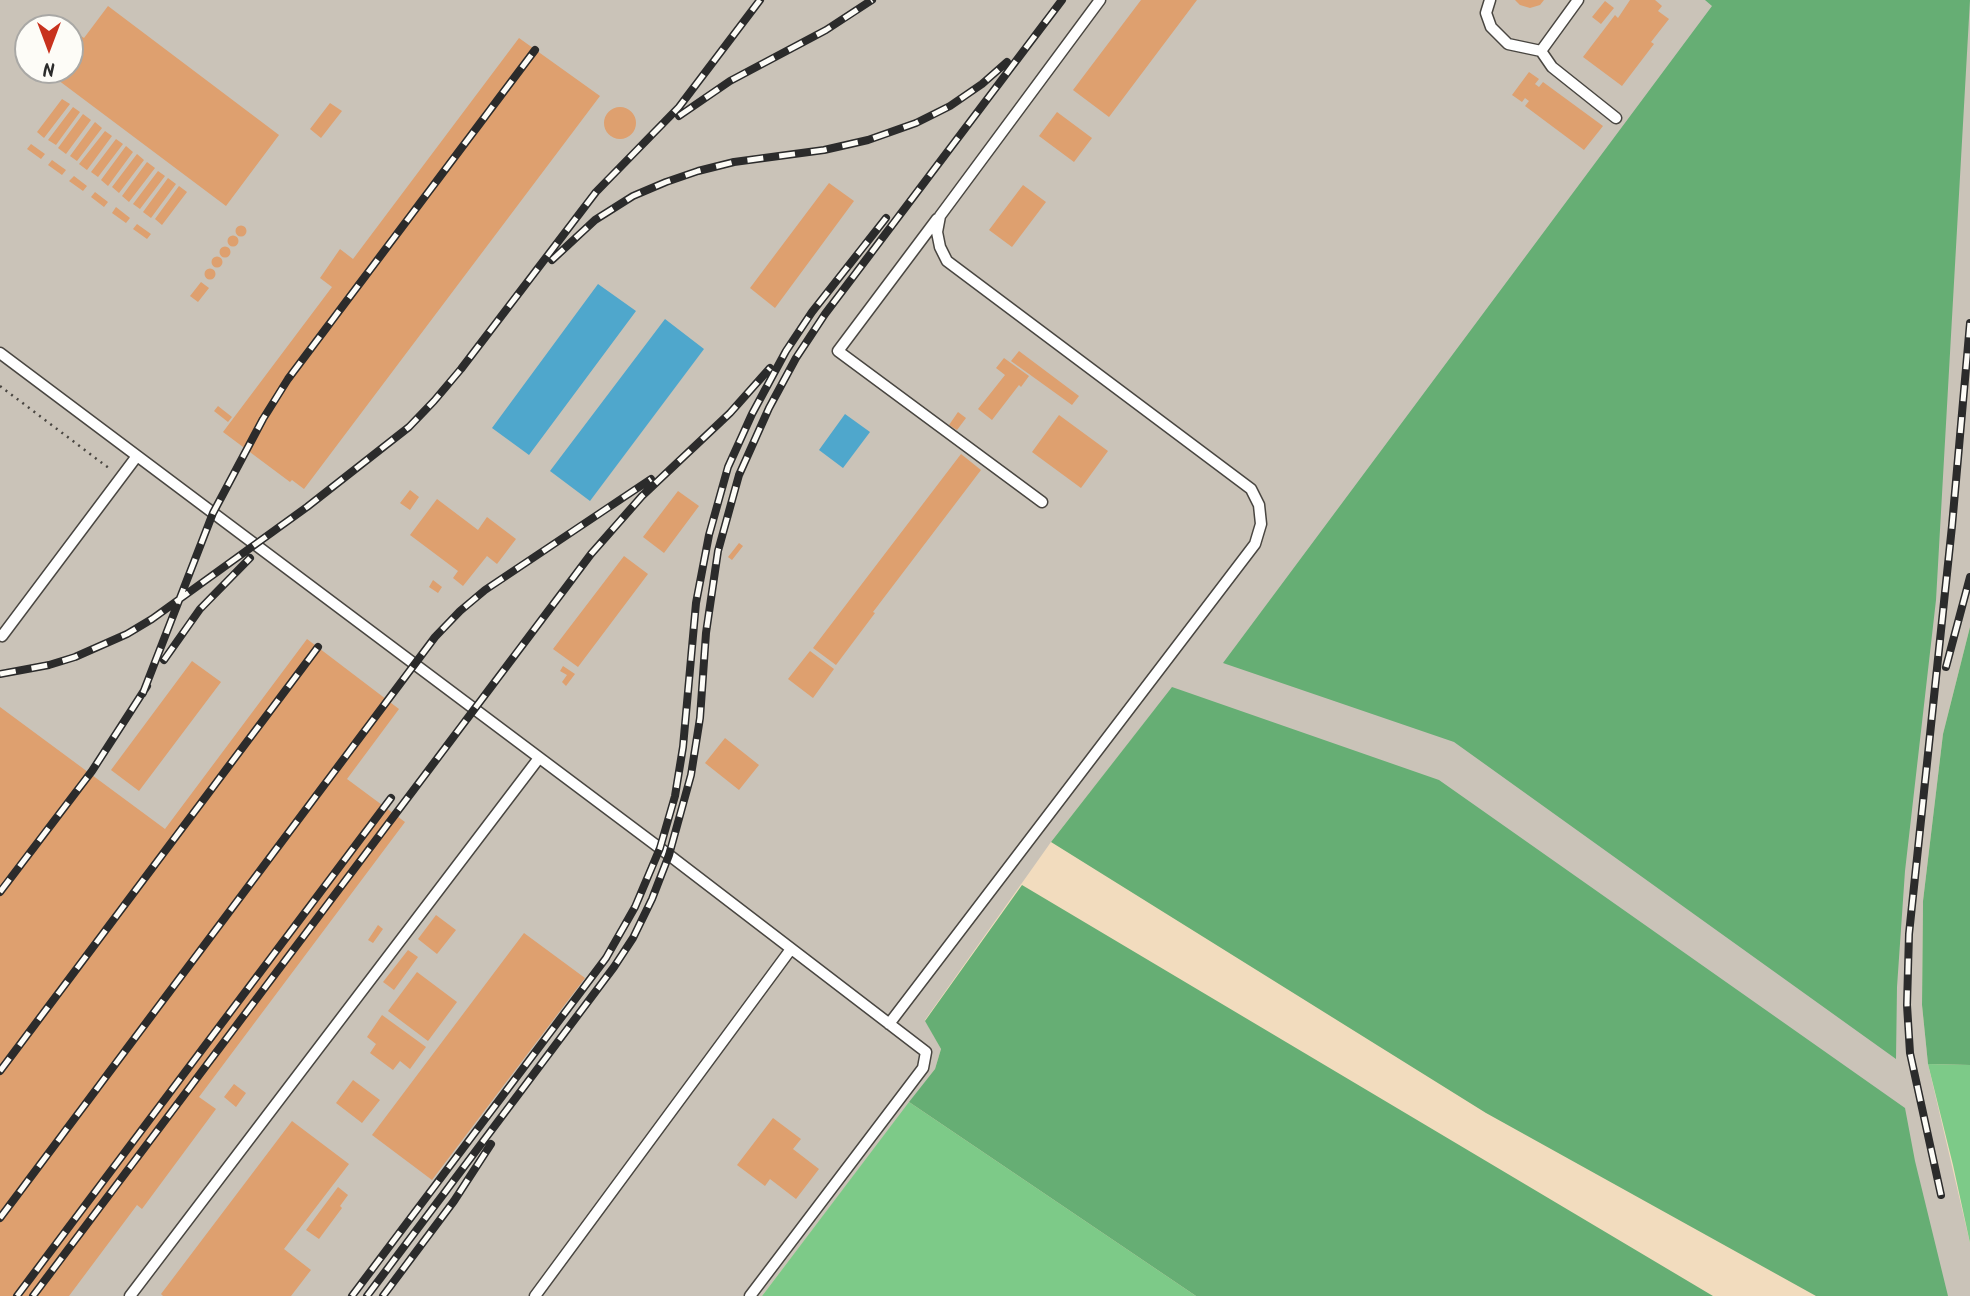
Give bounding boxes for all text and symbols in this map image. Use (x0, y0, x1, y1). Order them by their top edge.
north arrow (14, 14, 84, 84)
text: N (43, 53, 55, 83)

